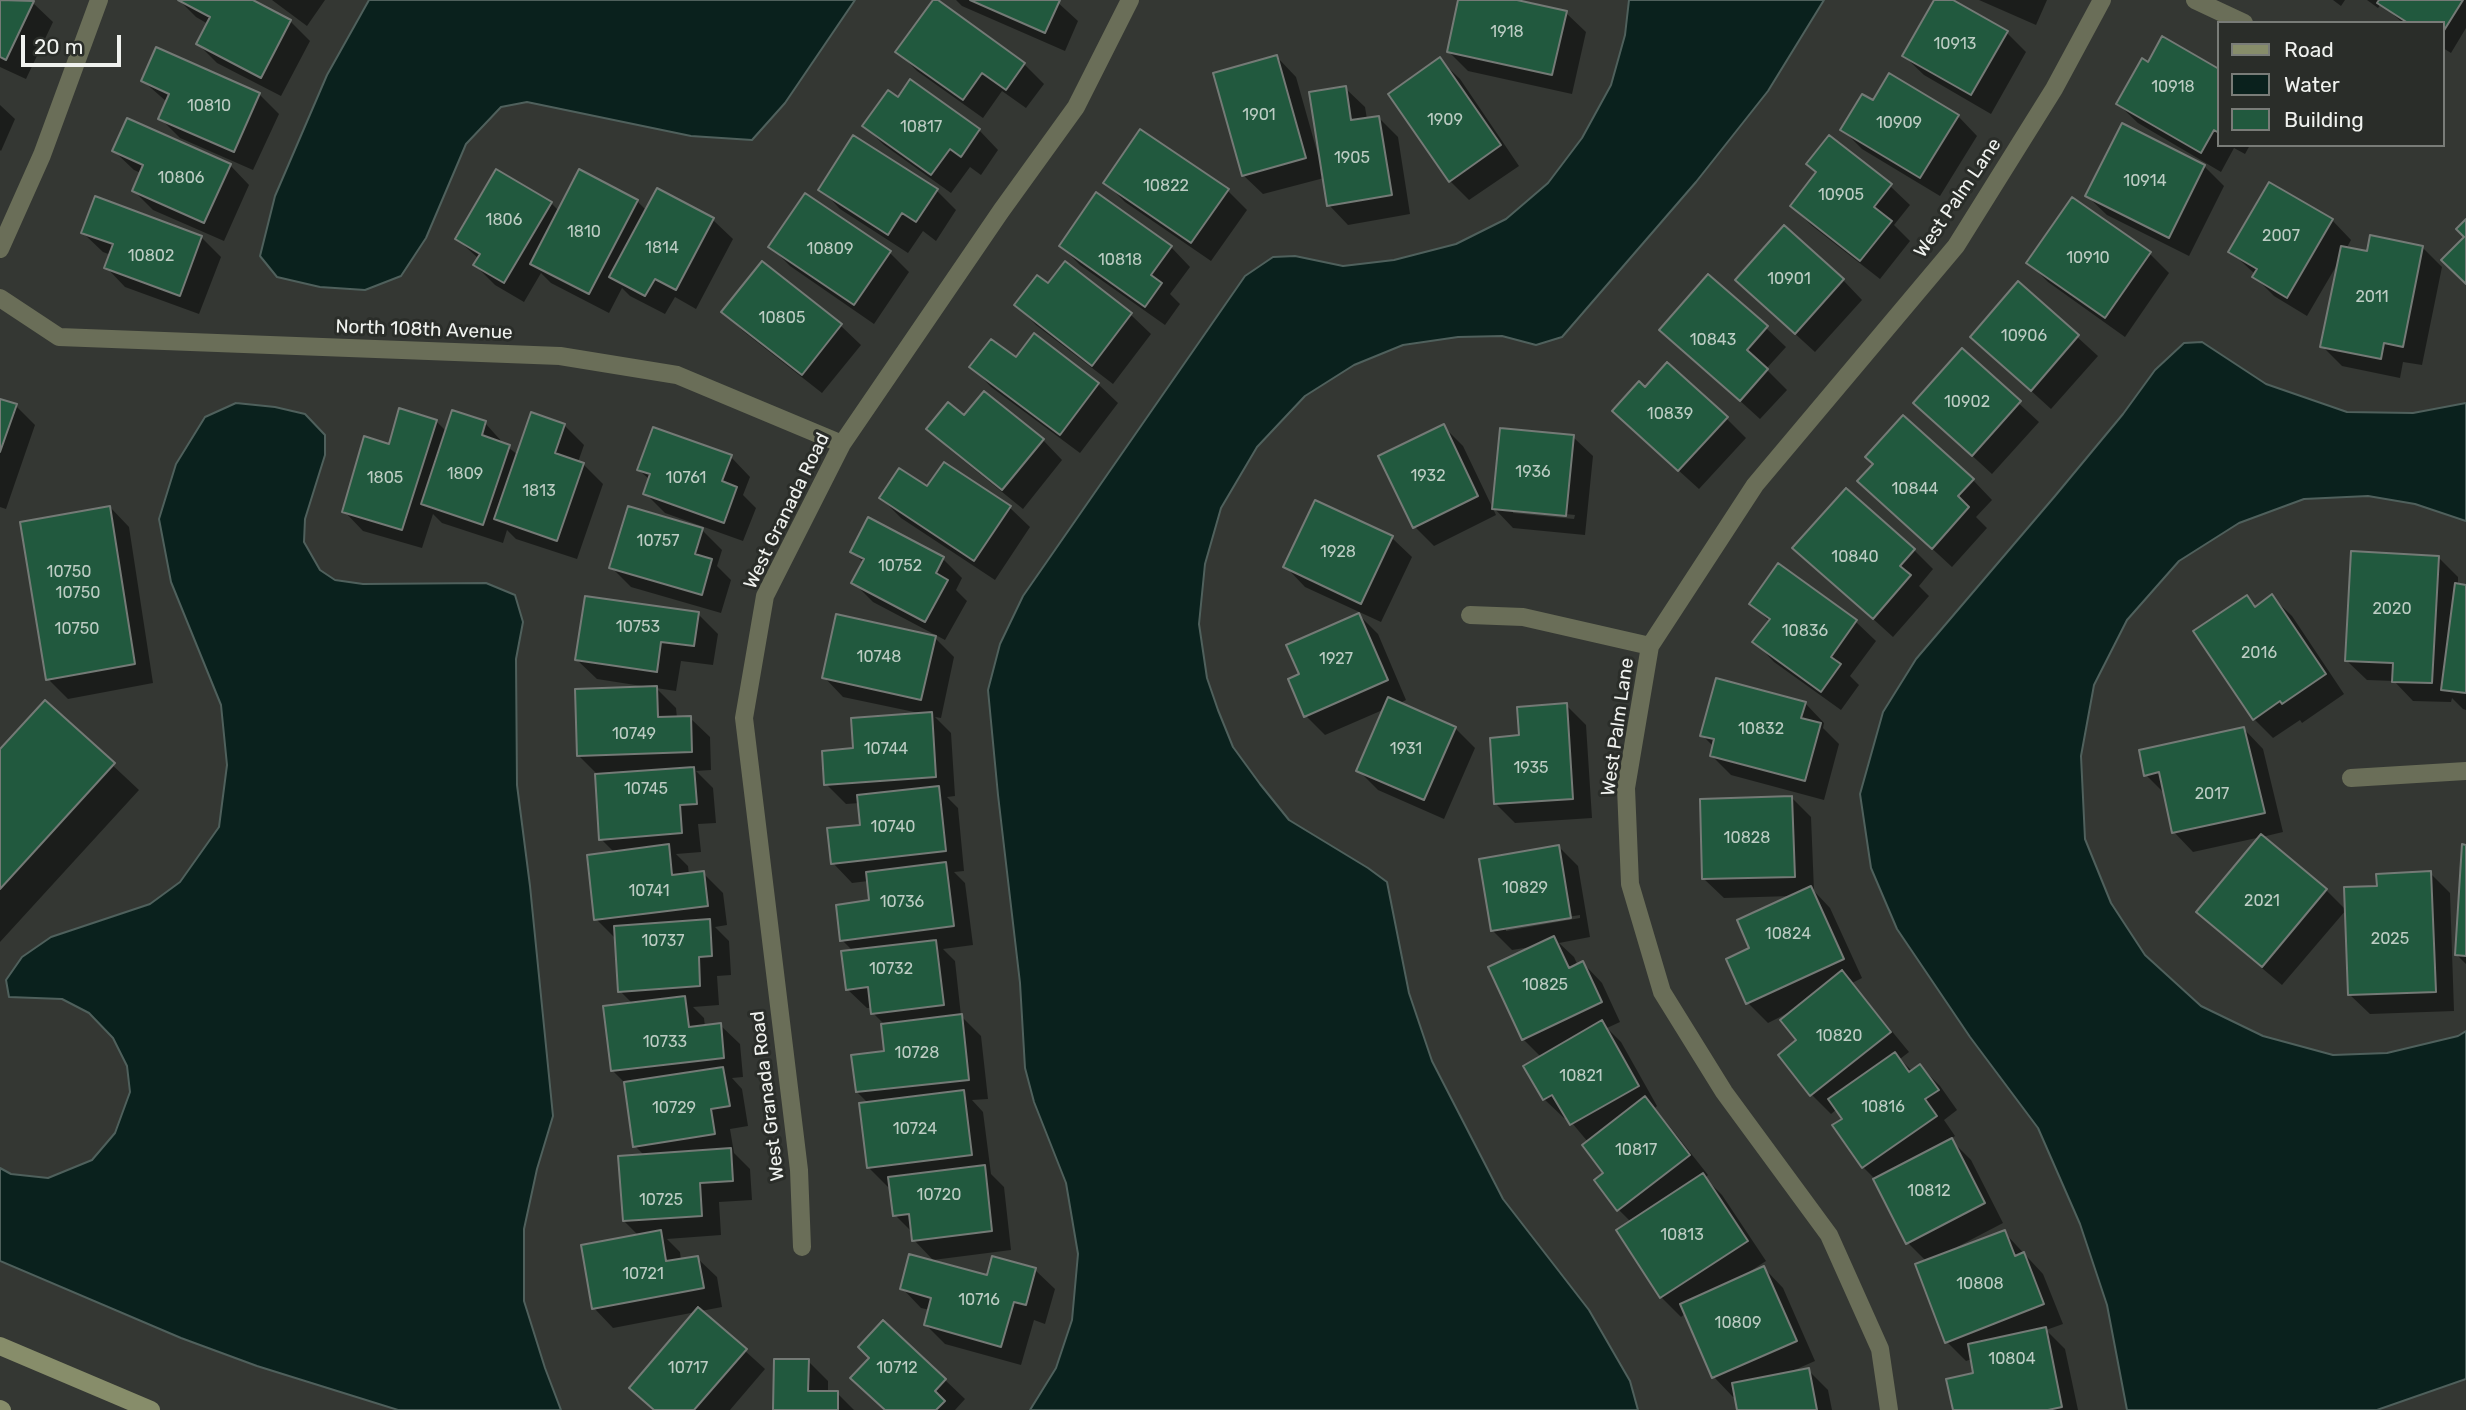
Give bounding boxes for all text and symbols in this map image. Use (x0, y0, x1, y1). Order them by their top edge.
scale bar (24, 21, 124, 65)
legend (2218, 21, 2445, 147)
house number: 1918 (1490, 22, 1524, 42)
text: 20 m (34, 34, 83, 59)
house number: 10913 (1934, 34, 1976, 54)
text: Road (2284, 37, 2334, 62)
text: Water (2284, 72, 2340, 97)
house number: 10918 (2151, 77, 2195, 97)
house number: 10810 (187, 96, 231, 116)
house number: 1901 (1242, 105, 1276, 125)
text: Building (2284, 107, 2364, 132)
house number: 1909 (1427, 110, 1463, 130)
house number: 10909 (1876, 113, 1922, 133)
house number: 10817 (900, 117, 942, 137)
street label: West Palm Lane (1910, 134, 2006, 262)
house number: 1905 (1334, 148, 1370, 168)
house number: 10806 (158, 168, 204, 188)
house number: 10914 (2123, 171, 2167, 191)
house number: 10822 (1143, 176, 1189, 196)
house number: 10905 (1818, 185, 1864, 205)
house number: 1806 (486, 210, 522, 230)
house number: 1810 (567, 222, 601, 242)
house number: 2007 (2262, 226, 2300, 246)
house number: 1814 (645, 238, 679, 258)
house number: 10809 (807, 239, 853, 259)
house number: 10802 (128, 246, 174, 266)
house number: 10910 (2066, 248, 2110, 268)
house number: 10818 (1098, 250, 1142, 270)
house number: 10901 (1767, 269, 1811, 289)
house number: 2011 (2355, 287, 2389, 307)
house number: 10805 (759, 308, 805, 328)
street label: North 108th Avenue (335, 316, 513, 344)
house number: 10906 (2001, 326, 2047, 346)
house number: 10843 (1690, 330, 1736, 350)
house number: 10902 (1944, 392, 1990, 412)
house number: 10839 (1647, 404, 1693, 424)
street label: West Granada Road (739, 429, 835, 593)
house number: 1936 (1515, 462, 1551, 482)
house number: 1809 (447, 464, 483, 484)
house number: 1932 (1410, 466, 1446, 486)
house number: 1805 (367, 468, 403, 488)
house number: 10761 (666, 468, 706, 488)
house number: 10844 (1891, 479, 1939, 499)
house number: 1813 (522, 481, 556, 501)
house number: 10757 (637, 531, 679, 551)
house number: 1928 (1320, 542, 1356, 562)
house number: 10840 (1831, 547, 1879, 567)
house number: 10752 (878, 556, 922, 576)
house number: 10750 (47, 562, 91, 582)
house number: 10750 (56, 583, 100, 603)
house number: 2020 (2372, 599, 2412, 619)
house number: 10753 (616, 617, 660, 637)
house number: 10750 (55, 619, 99, 639)
house number: 10836 (1782, 621, 1828, 641)
house number: 2016 (2241, 643, 2277, 663)
house number: 10748 (857, 647, 901, 667)
house number: 1927 (1319, 649, 1353, 669)
street label: West Palm Lane (1597, 656, 1639, 798)
house number: 10832 (1738, 719, 1784, 739)
house number: 10749 (612, 724, 656, 744)
house number: 10744 (864, 739, 908, 759)
house number: 1931 (1390, 739, 1422, 759)
house number: 1935 (1513, 758, 1549, 778)
house number: 10745 (624, 779, 668, 799)
house number: 2017 (2195, 784, 2229, 804)
house number: 10740 (871, 817, 915, 837)
house number: 10828 (1724, 828, 1770, 848)
house number: 10829 (1502, 878, 1548, 898)
house number: 10741 (628, 881, 670, 901)
house number: 2021 (2244, 891, 2280, 911)
house number: 10736 (880, 892, 924, 912)
house number: 10824 (1765, 924, 1811, 944)
house number: 2025 (2371, 929, 2409, 949)
house number: 10737 (641, 931, 685, 951)
house number: 10732 (869, 959, 913, 979)
house number: 10825 (1522, 975, 1568, 995)
street label: West Granada Road (746, 1010, 790, 1182)
house number: 10820 (1816, 1026, 1862, 1046)
house number: 10733 (643, 1032, 687, 1052)
house number: 10728 (895, 1043, 939, 1063)
house number: 10821 (1559, 1066, 1603, 1086)
house number: 10816 (1861, 1097, 1905, 1117)
house number: 10729 (652, 1098, 696, 1118)
house number: 10724 (893, 1119, 937, 1139)
house number: 10817 (1615, 1140, 1657, 1160)
house number: 10812 (1907, 1181, 1951, 1201)
house number: 10720 (917, 1185, 961, 1205)
house number: 10725 (639, 1190, 683, 1210)
house number: 10813 (1660, 1225, 1704, 1245)
house number: 10721 (622, 1264, 664, 1284)
house number: 10808 (1956, 1274, 2004, 1294)
house number: 10716 (958, 1290, 1000, 1310)
house number: 10809 (1715, 1313, 1761, 1333)
house number: 10804 (1988, 1349, 2036, 1369)
house number: 10717 (668, 1358, 708, 1378)
house number: 10712 (876, 1358, 918, 1378)

